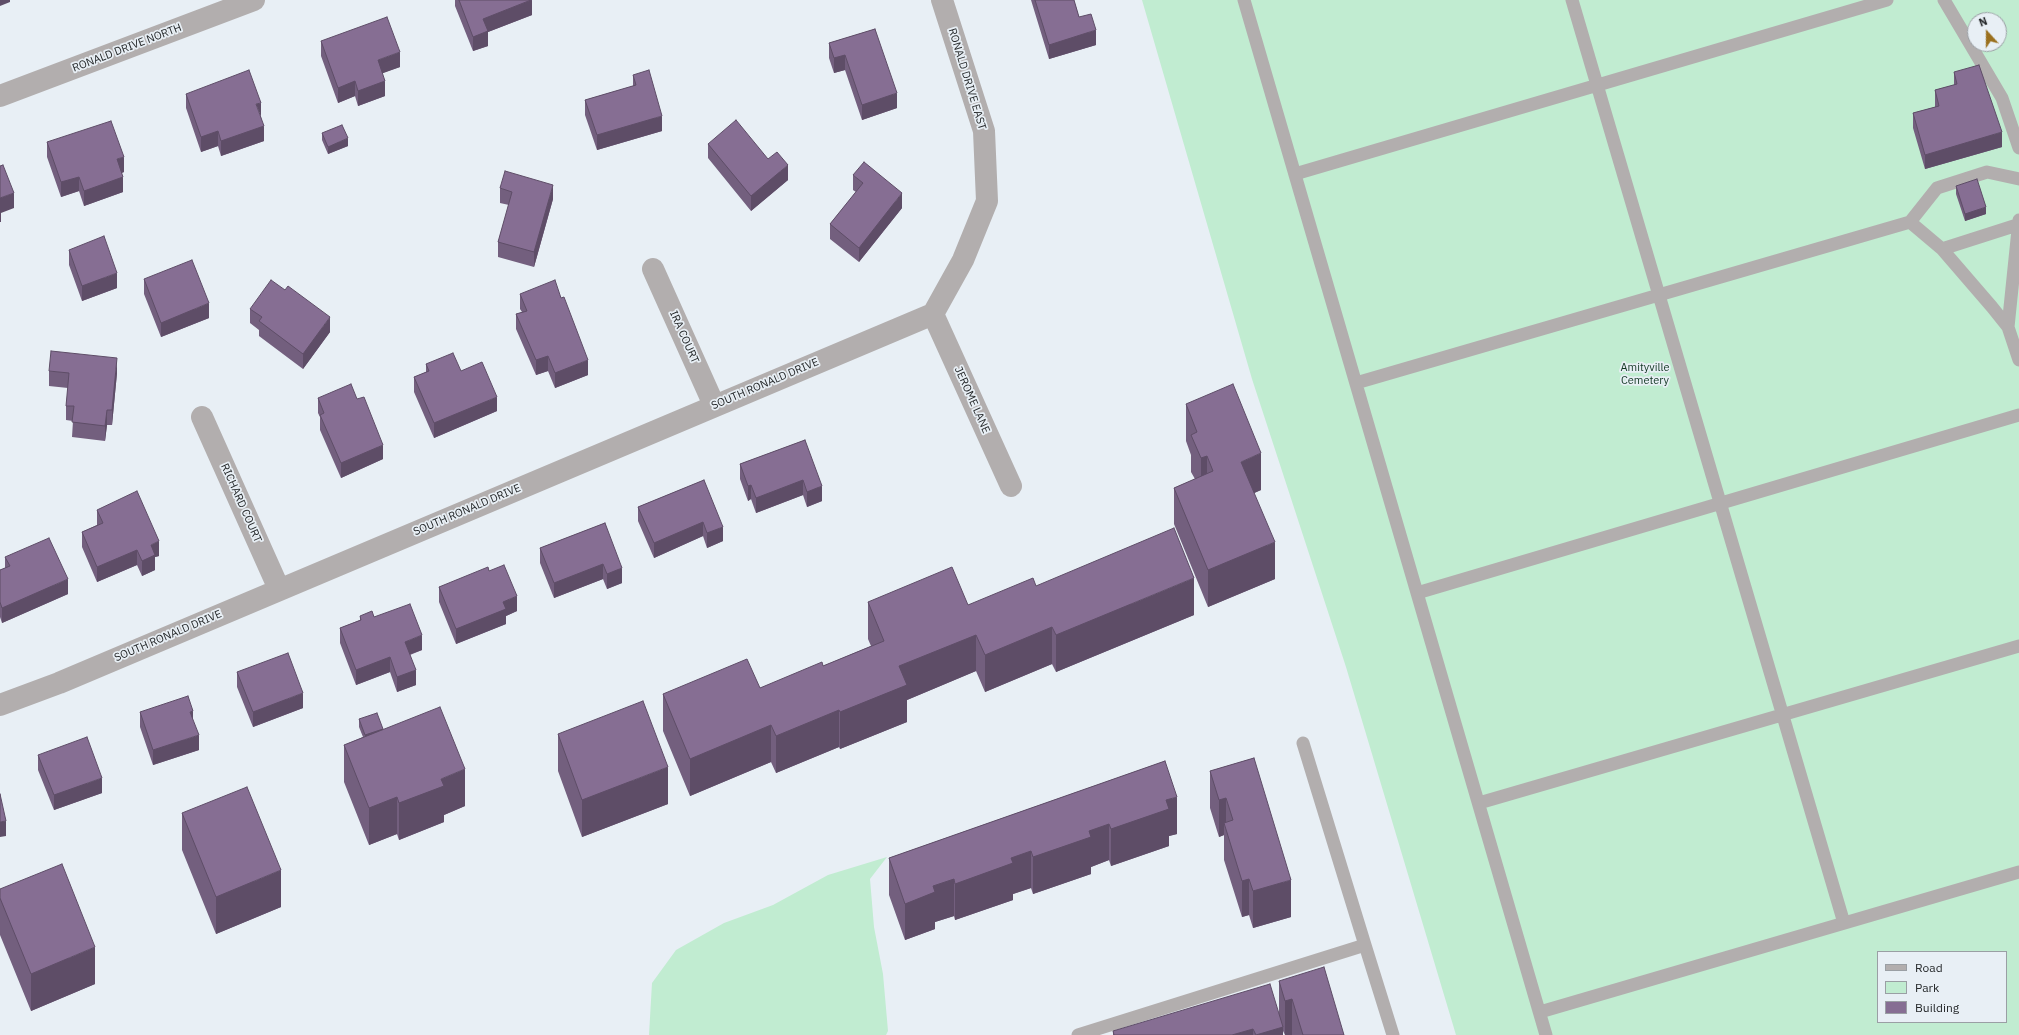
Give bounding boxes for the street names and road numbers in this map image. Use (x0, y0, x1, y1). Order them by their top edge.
street label: RONALD DRIVE NORTH (70, 21, 184, 75)
street label: RONALD DRIVE EAST (945, 27, 989, 131)
street label: IRA COURT (667, 309, 701, 365)
street label: SOUTH RONALD DRIVE (709, 355, 821, 413)
street label: JEROME LANE (951, 365, 993, 435)
street label: RICHARD COURT (218, 461, 264, 545)
street label: SOUTH RONALD DRIVE (411, 481, 523, 539)
street label: SOUTH RONALD DRIVE (112, 607, 224, 665)

